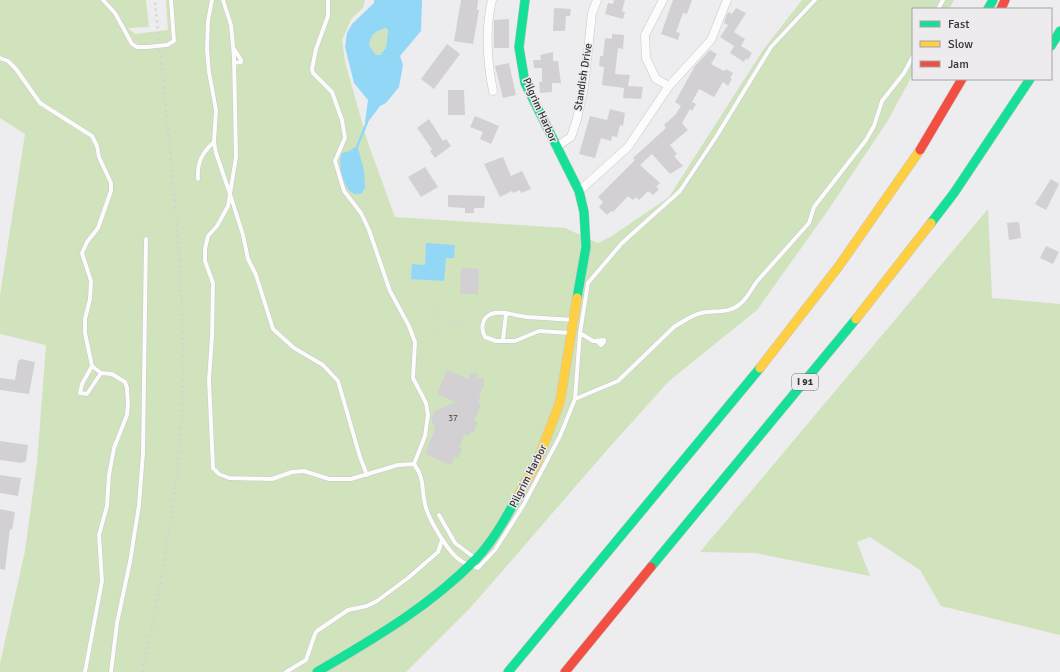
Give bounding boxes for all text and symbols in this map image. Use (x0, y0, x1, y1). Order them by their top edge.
legend (912, 8, 1052, 80)
text: Fast (948, 17, 969, 32)
text: Slow (948, 37, 973, 52)
street label: Standish Drive (571, 42, 595, 112)
text: Jam (948, 57, 969, 72)
street label: Pilgrim Harbor (520, 76, 560, 144)
road number: I 91 (792, 374, 818, 390)
house number: 37 (448, 413, 458, 424)
street label: Pilgrim Harbor (506, 442, 550, 510)

